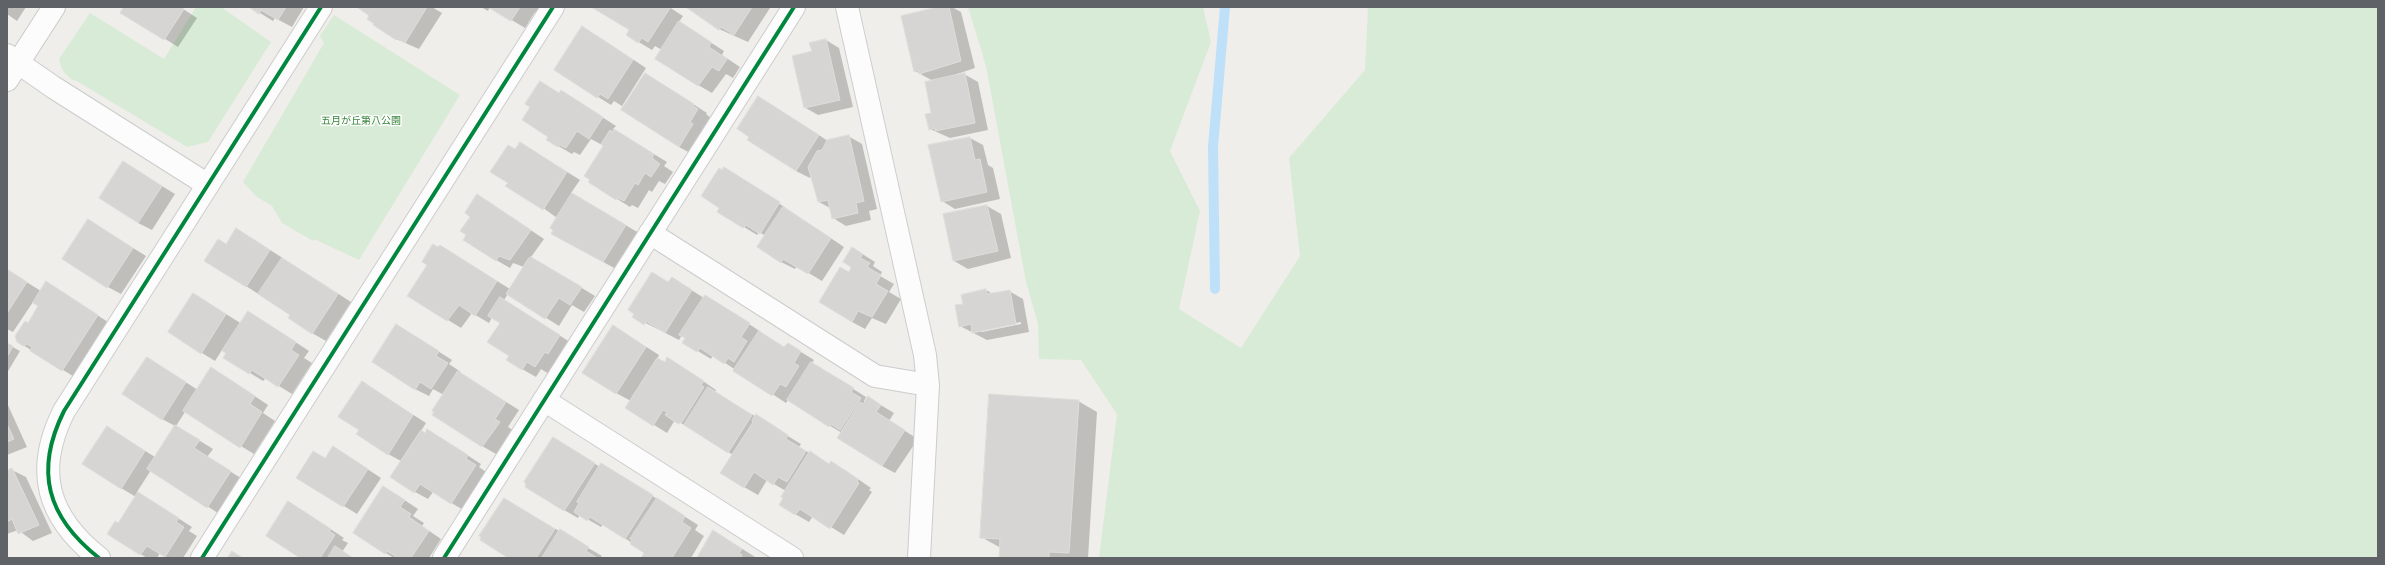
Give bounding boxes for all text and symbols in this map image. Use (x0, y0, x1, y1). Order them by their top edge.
park label: 五月が丘第八公園 (321, 115, 401, 127)

